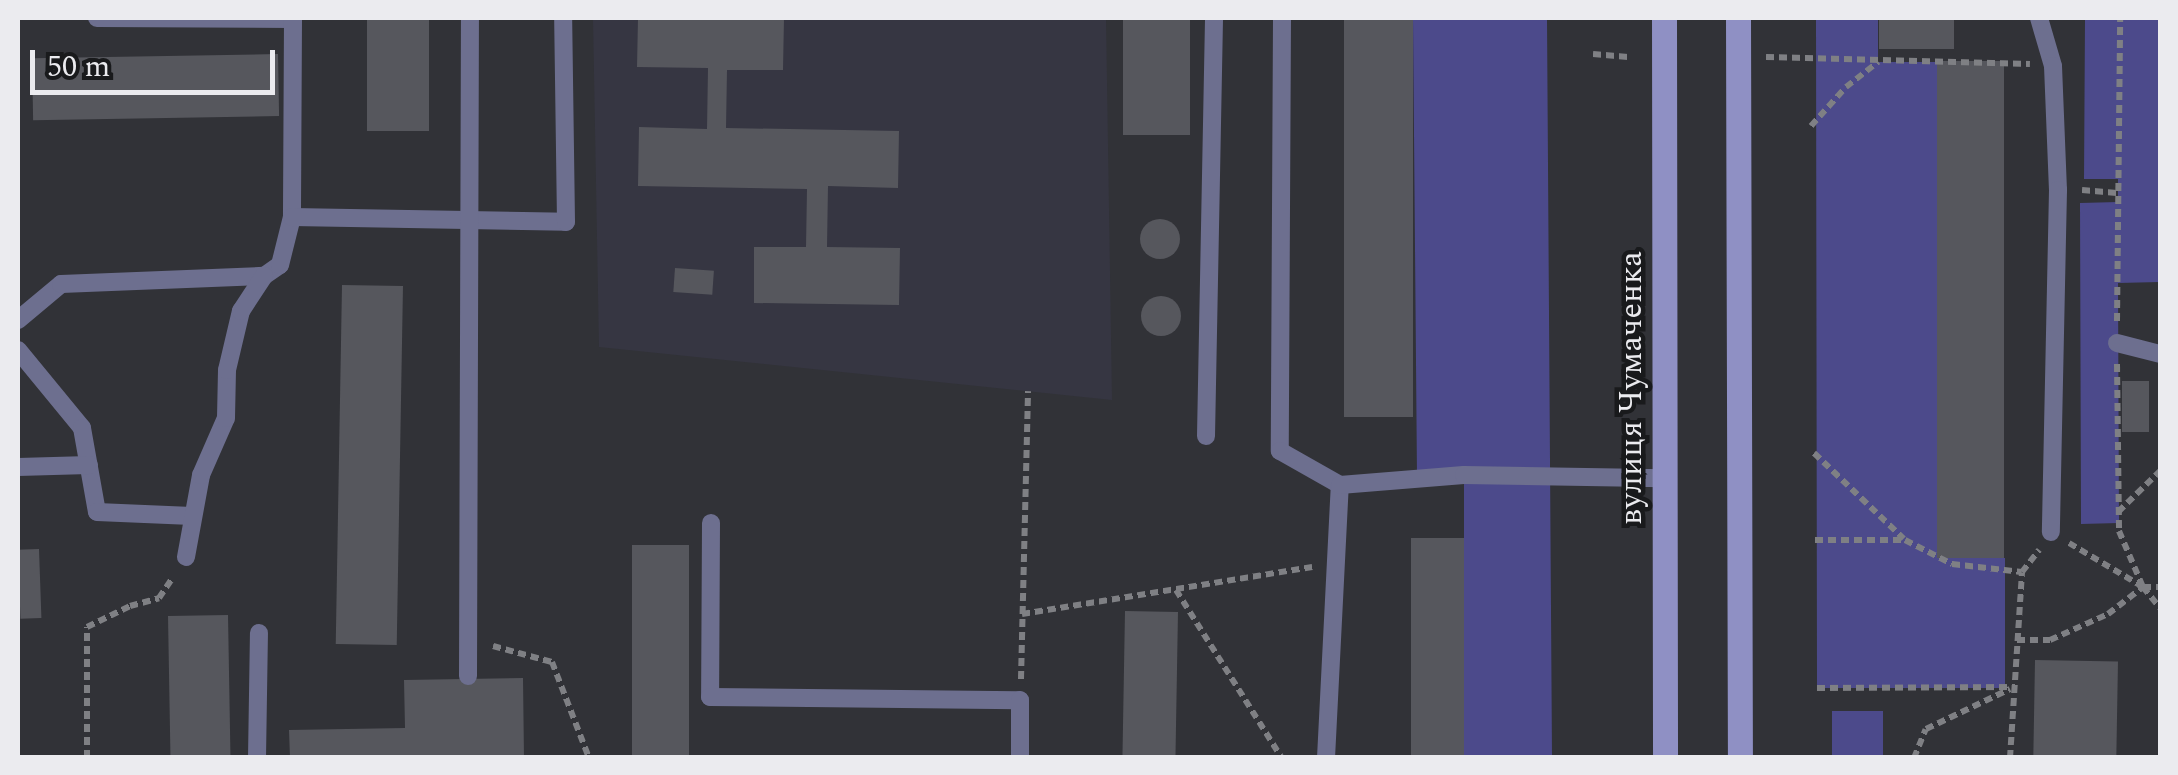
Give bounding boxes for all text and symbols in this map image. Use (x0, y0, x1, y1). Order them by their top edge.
scale bar (35, 30, 280, 92)
text: 50 m (47, 44, 110, 90)
street label: вулиця Чумаченка (1613, 251, 1651, 525)

